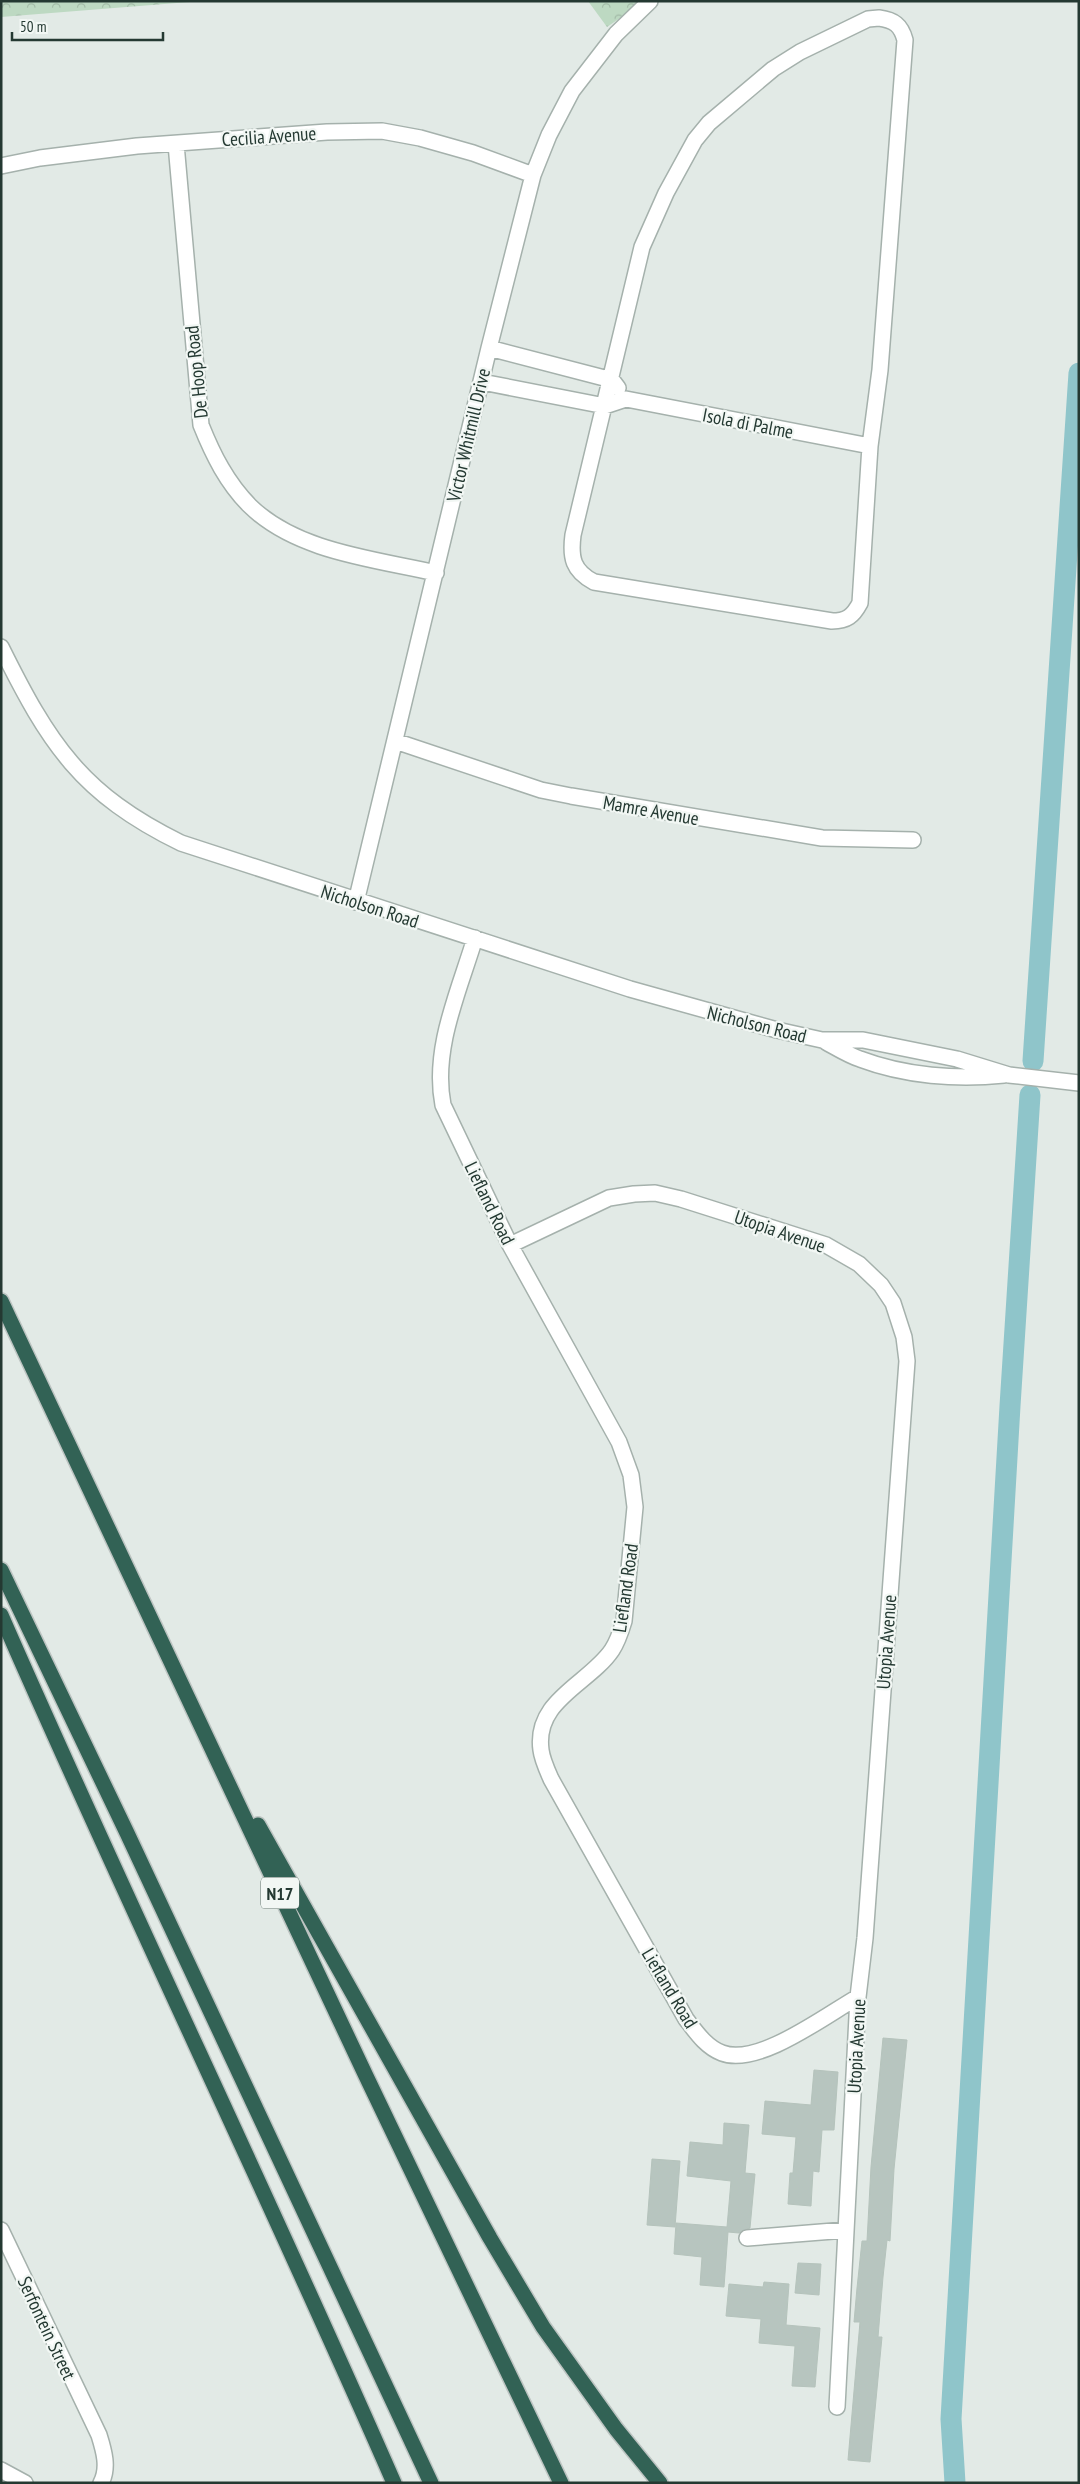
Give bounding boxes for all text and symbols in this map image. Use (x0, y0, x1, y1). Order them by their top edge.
scale bar (12, 10, 164, 42)
text: 50 m (20, 17, 46, 36)
street label: Cecilia Avenue (221, 121, 317, 151)
street label: De Hoop Road (179, 324, 213, 420)
street label: Victor Whitmill Drive (441, 366, 495, 505)
street label: Isola di Palme (701, 402, 795, 444)
street label: Mamre Avenue (601, 790, 701, 830)
street label: Nicholson Road (318, 879, 422, 933)
street label: Nicholson Road (705, 1000, 809, 1048)
street label: Liefland Road (460, 1158, 520, 1248)
street label: Utopia Avenue (731, 1204, 829, 1258)
street label: Liefland Road (607, 1542, 643, 1634)
street label: Utopia Avenue (871, 1594, 901, 1690)
road number: N17 (261, 1878, 299, 1909)
street label: Liefland Road (637, 1944, 703, 2032)
street label: Utopia Avenue (842, 1998, 870, 2094)
street label: Serfontein Street (13, 2273, 82, 2384)

